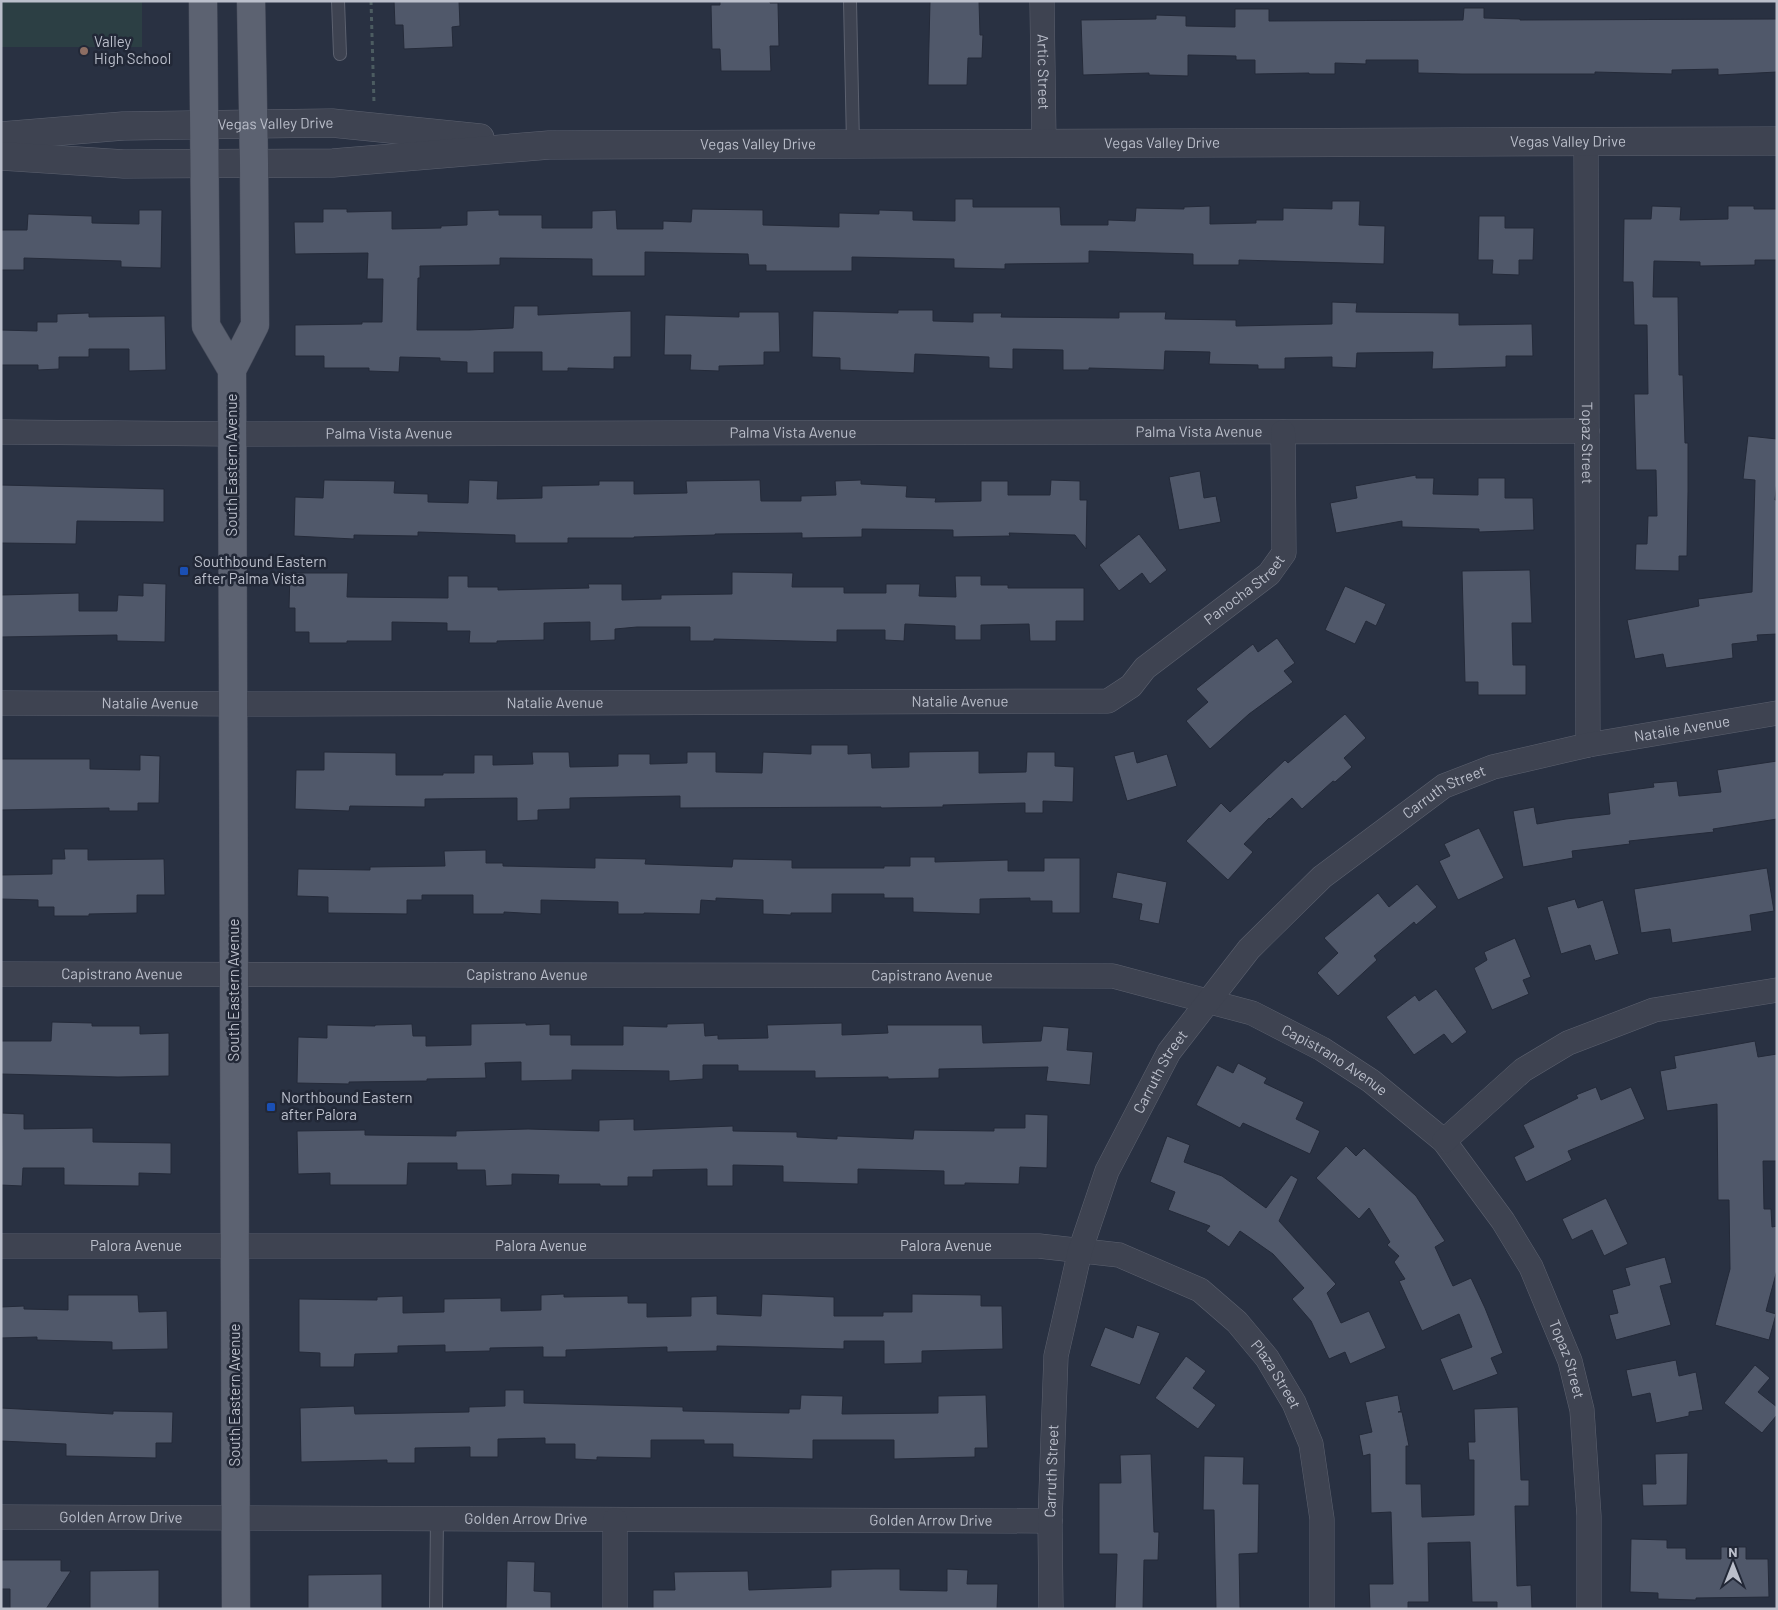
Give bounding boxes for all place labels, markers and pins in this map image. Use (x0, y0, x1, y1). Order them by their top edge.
place label: Valley High School (94, 32, 171, 67)
marker: Valley High School (78, 45, 90, 57)
place label: Southbound Eastern after Palma Vista (194, 552, 327, 587)
marker: Southbound Eastern after Palma Vista (178, 565, 190, 577)
place label: Northbound Eastern after Palora (281, 1088, 413, 1123)
marker: Northbound Eastern after Palora (265, 1101, 277, 1113)

